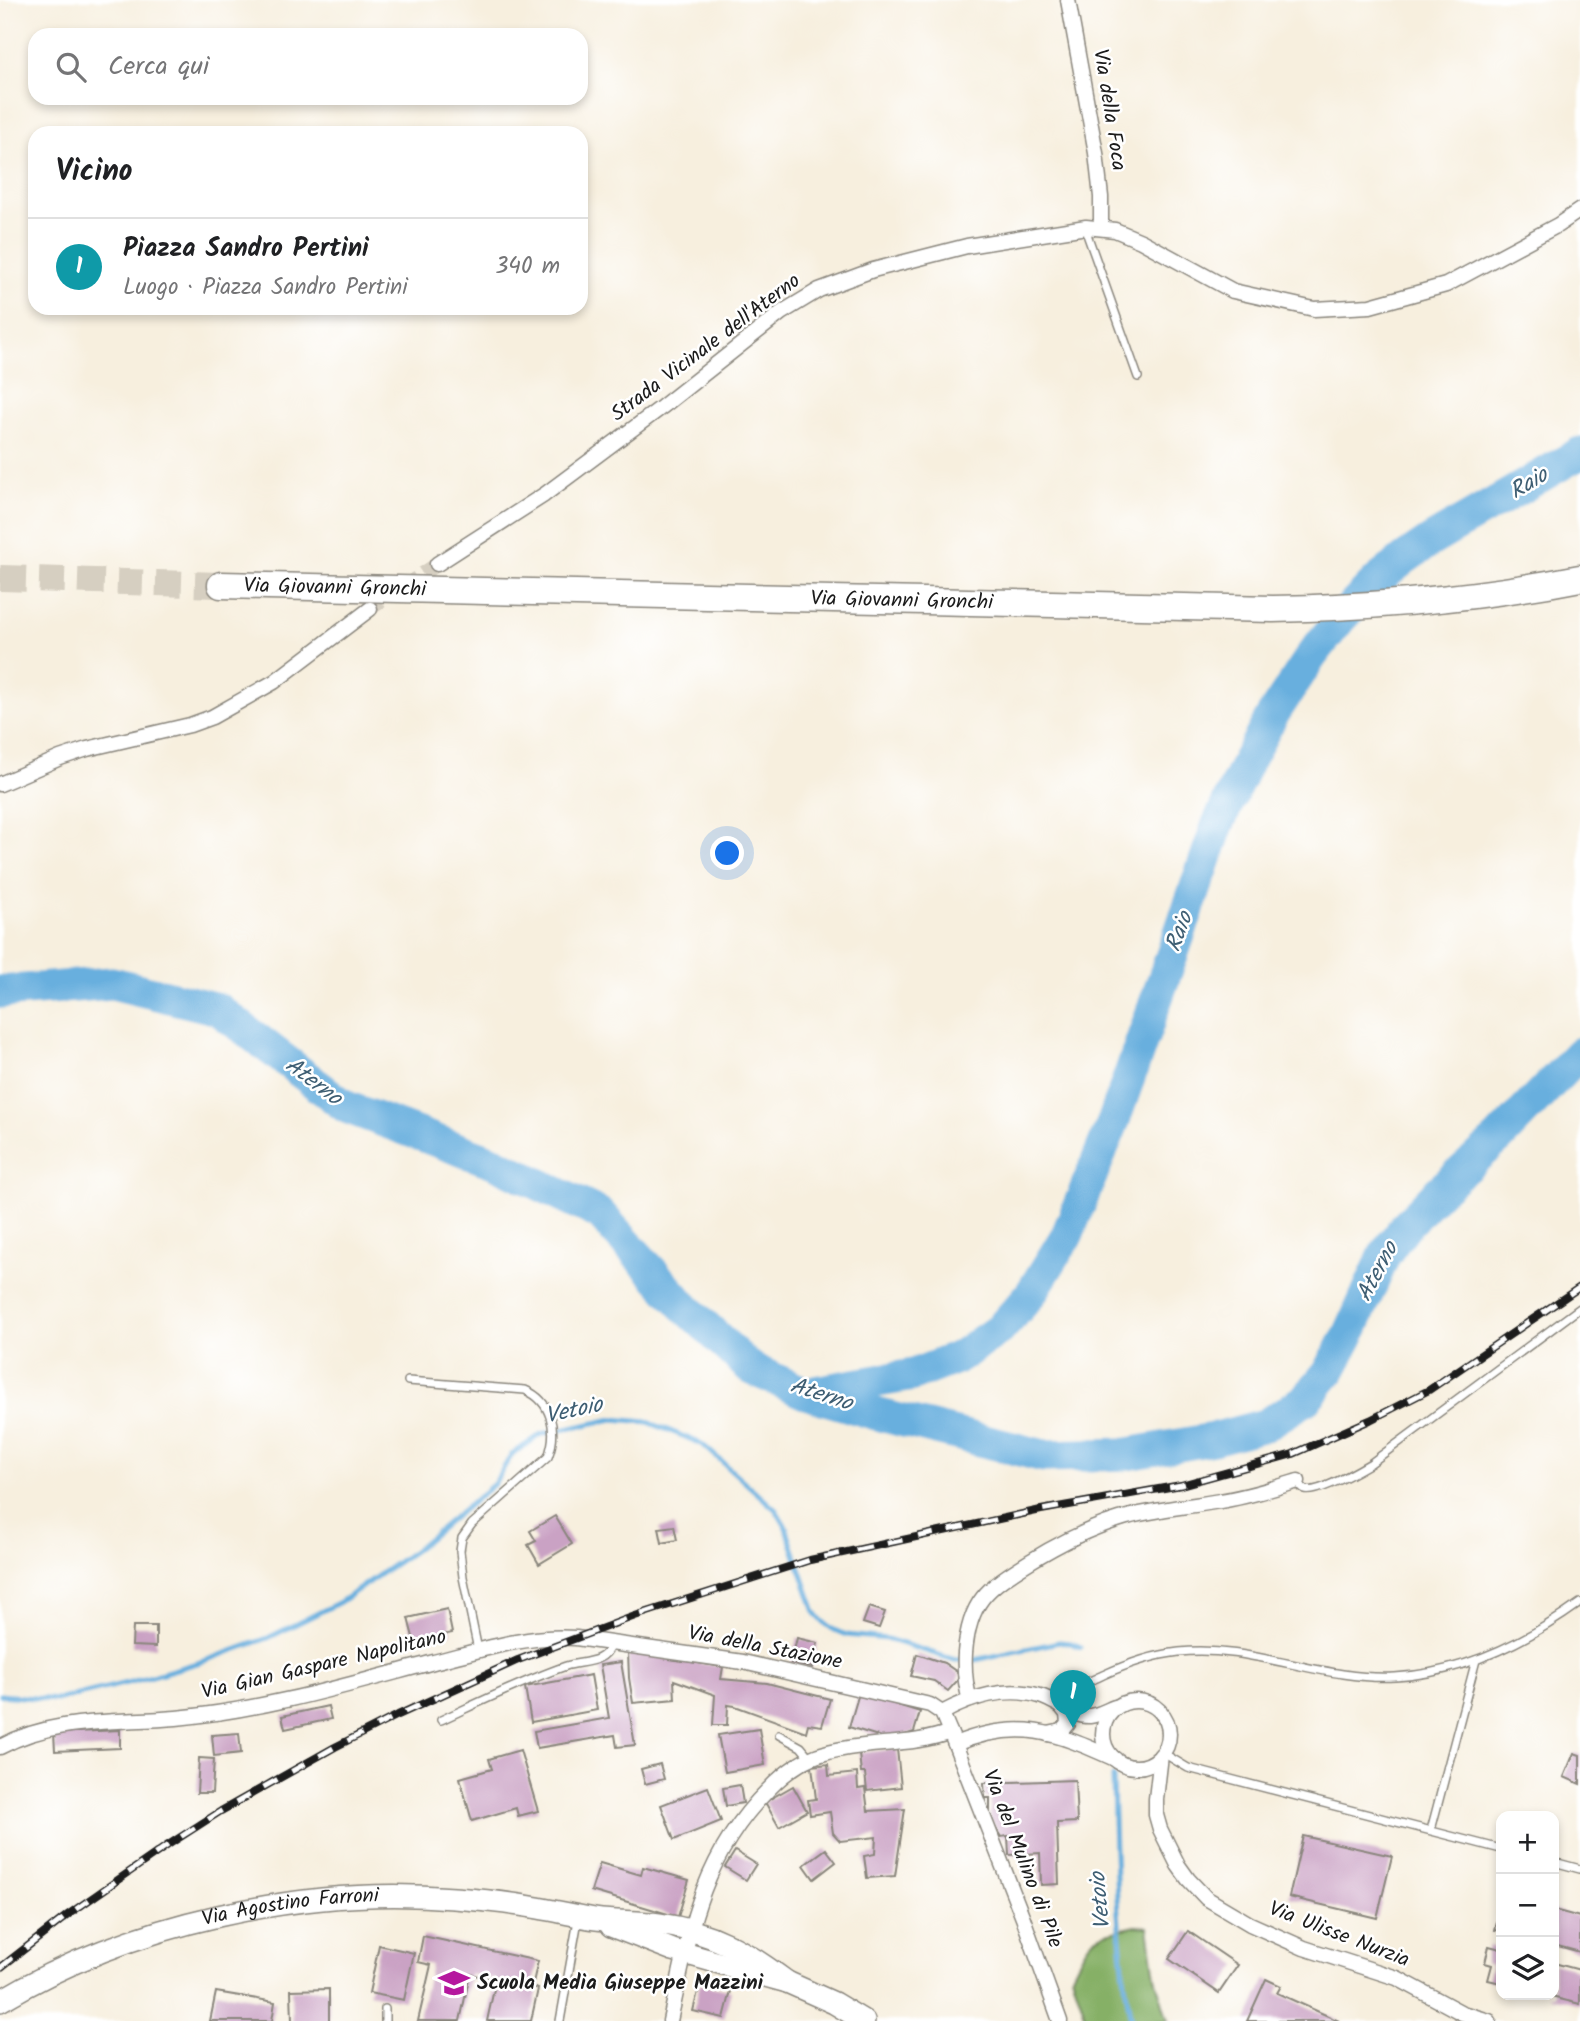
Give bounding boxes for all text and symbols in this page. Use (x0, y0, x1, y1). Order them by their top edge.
search box (28, 28, 588, 105)
text: Cerca qui (108, 46, 209, 88)
street label: Via della Foca (1083, 47, 1135, 173)
icon: search (52, 48, 90, 86)
text: Vicino (56, 148, 133, 196)
text: Piazza Sandro Pertini (123, 228, 369, 270)
text: 1 (76, 249, 82, 285)
text: 340 m (495, 249, 560, 285)
street label: Strada Vicinale dell'Aterno (604, 265, 808, 431)
text: Luogo · Piazza Sandro Pertini (123, 270, 408, 306)
water label: Raio (1503, 457, 1557, 510)
street label: Via Giovanni Gronchi (243, 569, 428, 606)
street label: Via Giovanni Gronchi (810, 582, 994, 619)
your location (710, 836, 744, 870)
water label: Raio (1156, 906, 1204, 957)
water label: Aterno (277, 1049, 350, 1116)
water label: Aterno (1347, 1234, 1410, 1308)
water label: Aterno (785, 1368, 858, 1422)
water label: Vetoio (542, 1387, 608, 1435)
street label: Via della Stazione (685, 1617, 845, 1679)
street label: Via Gian Gaspare Napolitano (198, 1621, 450, 1709)
pin: 1 (1050, 1670, 1096, 1728)
street label: Via del Mulino di Pile (973, 1765, 1071, 1954)
map controls (1496, 1811, 1559, 2000)
button: + (1496, 1811, 1559, 1874)
water label: Vetoio (1080, 1869, 1121, 1931)
button: − (1496, 1874, 1559, 1937)
street label: Via Agostino Farroni (198, 1879, 380, 1936)
street label: Via Ulisse Nurzia (1264, 1893, 1414, 1977)
button: layers (1496, 1937, 1559, 2000)
school or university icon: Scuola Media Giuseppe Mazzini (437, 1966, 471, 2000)
place label: Scuola Media Giuseppe Mazzini (477, 1967, 764, 2000)

